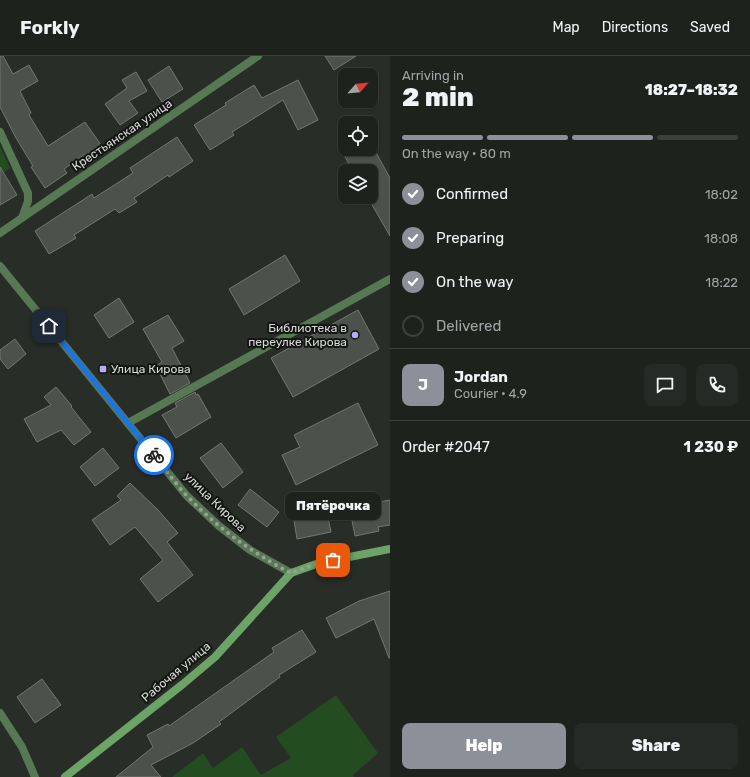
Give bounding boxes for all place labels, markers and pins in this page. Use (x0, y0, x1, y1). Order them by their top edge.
pin (32, 309, 66, 343)
place label: Библиотека в переулке Кирова (248, 321, 347, 349)
marker: Библиотека в переулке Кирова (350, 330, 360, 340)
place label: Улица Кирова (111, 362, 191, 376)
marker: Улица Кирова (98, 364, 108, 374)
callout: Пятёрочка (285, 492, 381, 520)
pin (316, 543, 350, 577)

